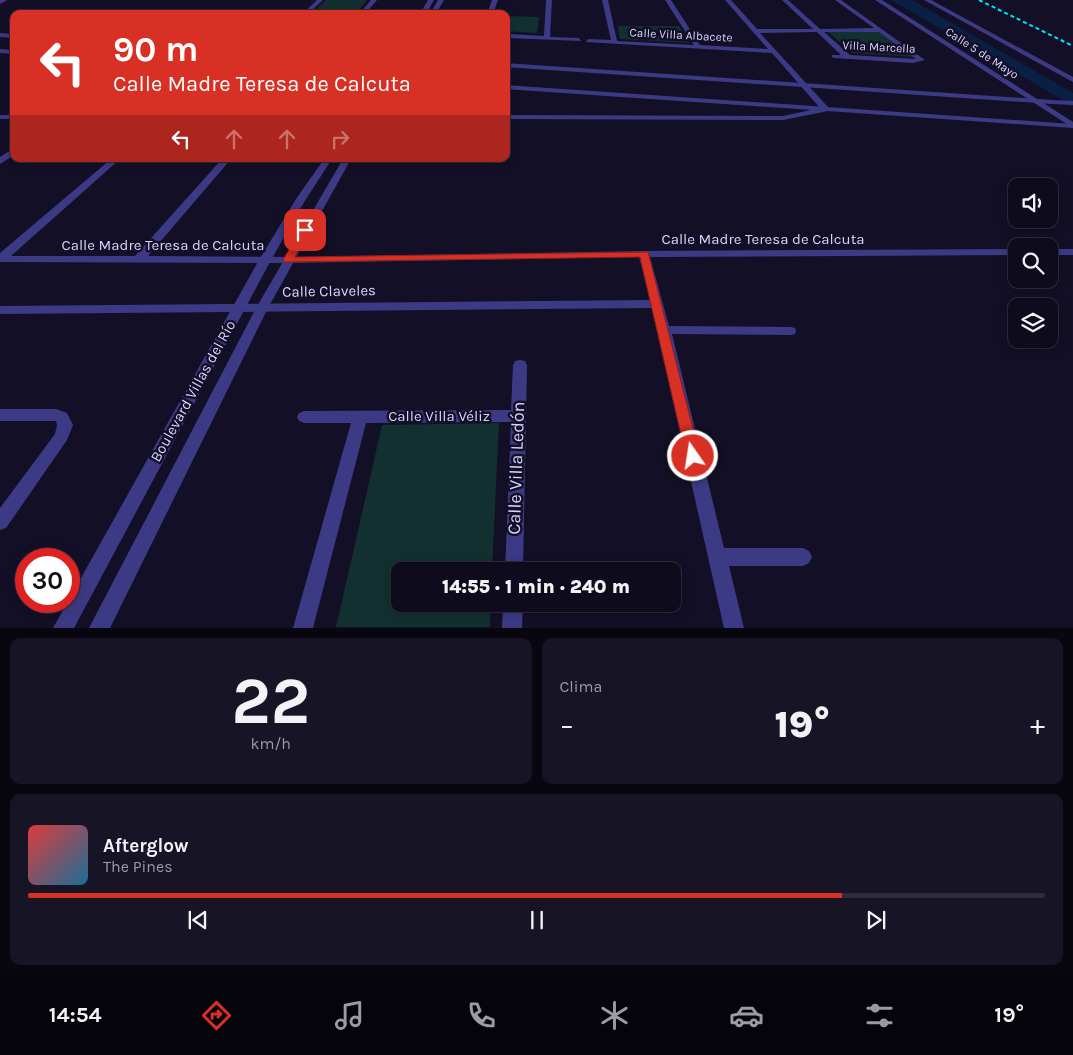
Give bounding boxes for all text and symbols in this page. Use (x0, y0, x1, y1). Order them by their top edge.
street label: Calle 5 de Mayo (943, 24, 1021, 82)
street label: Calle Villa Albacete (629, 25, 733, 45)
text: 90 m (113, 29, 199, 70)
icon: left (30, 30, 95, 95)
street label: Villa Marcella (842, 38, 916, 56)
text: Calle Madre Teresa de Calcuta (113, 71, 411, 97)
icon: left (167, 125, 195, 153)
icon: ahead (220, 125, 248, 153)
icon: ahead (273, 125, 301, 153)
icon: right (326, 125, 354, 153)
map controls (1008, 178, 1058, 348)
button: sound (1008, 178, 1058, 228)
pin (284, 209, 326, 251)
icon: arrive (291, 216, 319, 244)
street label: Calle Madre Teresa de Calcuta (661, 230, 865, 248)
street label: Calle Madre Teresa de Calcuta (61, 236, 265, 254)
button: search (1008, 238, 1058, 288)
street label: Calle Claveles (282, 281, 376, 301)
button: layers (1008, 298, 1058, 348)
street label: Boulevard Villas del Río (146, 317, 240, 465)
street label: Calle Villa Ledón (503, 401, 529, 535)
street label: Calle Villa Véliz (388, 407, 490, 425)
position arrow (666, 429, 718, 481)
speed limit sign: 30 (15, 548, 80, 613)
text: 14:55 · 1 min · 240 m (442, 576, 630, 598)
text: 22 (231, 663, 310, 739)
text: Clima (560, 677, 602, 696)
text: 19° (774, 702, 830, 747)
text: − (560, 708, 574, 741)
text: + (1030, 708, 1045, 741)
text: km/h (250, 734, 291, 753)
text: Afterglow (103, 835, 189, 857)
text: The Pines (103, 857, 173, 876)
icon: previous (184, 906, 212, 934)
icon: pause (523, 906, 551, 934)
icon: next (862, 906, 890, 934)
icon: directions (199, 998, 234, 1033)
icon: music (332, 998, 367, 1033)
icon: phone (464, 998, 499, 1033)
icon: climate (597, 998, 632, 1033)
icon: car (729, 998, 764, 1033)
icon: filters (862, 998, 897, 1033)
text: 14:54 (49, 1002, 102, 1028)
text: 19° (994, 1002, 1024, 1028)

